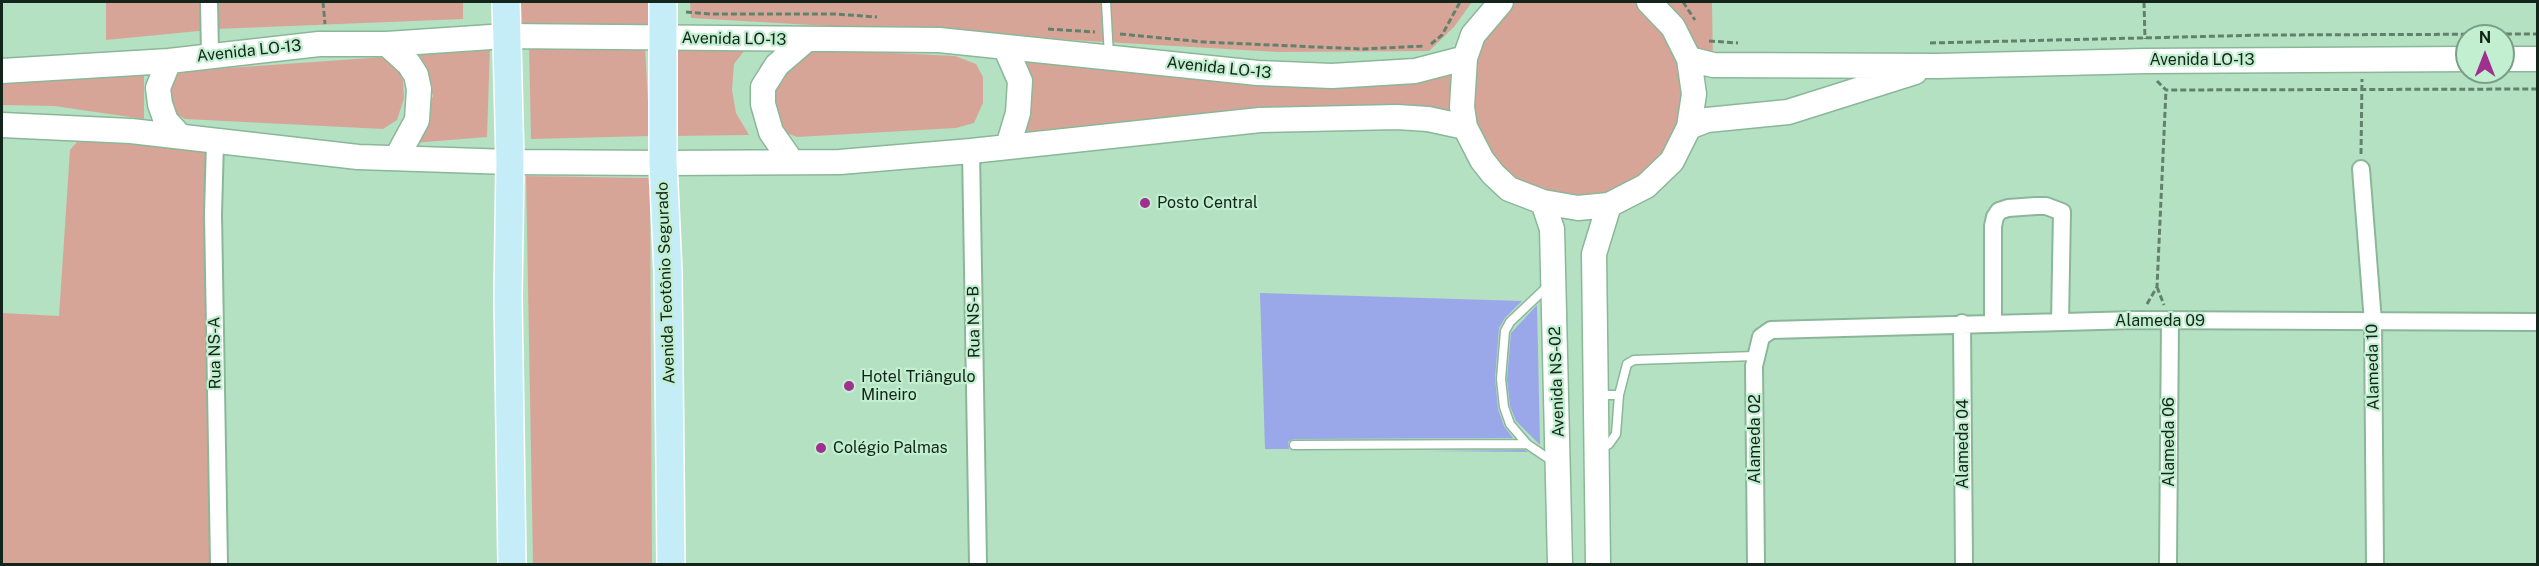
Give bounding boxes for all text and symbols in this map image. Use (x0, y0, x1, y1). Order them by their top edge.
north arrow (2455, 24, 2515, 84)
street label: Avenida LO-13 (681, 28, 787, 50)
text: N (2479, 28, 2491, 47)
street label: Avenida LO-13 (196, 36, 302, 66)
street label: Avenida LO-13 (2150, 50, 2254, 70)
street label: Avenida LO-13 (1166, 53, 1272, 83)
street label: Avenida Teotônio Segurado (653, 182, 679, 384)
place label: Posto Central (1157, 193, 1258, 213)
marker: Posto Central (1138, 196, 1152, 210)
street label: Rua NS-B (964, 286, 984, 358)
street label: Alameda 09 (2115, 311, 2205, 331)
street label: Rua NS-A (205, 317, 225, 389)
street label: Alameda 10 (2363, 324, 2383, 410)
street label: Avenida NS-02 (1545, 326, 1569, 438)
place label: Hotel Triângulo Mineiro (861, 367, 976, 405)
marker: Hotel Triângulo Mineiro (842, 379, 856, 393)
street label: Alameda 02 (1745, 394, 1765, 484)
street label: Alameda 06 (2159, 397, 2179, 487)
street label: Alameda 04 (1953, 399, 1973, 489)
place label: Colégio Palmas (833, 438, 948, 458)
marker: Colégio Palmas (814, 441, 828, 455)

